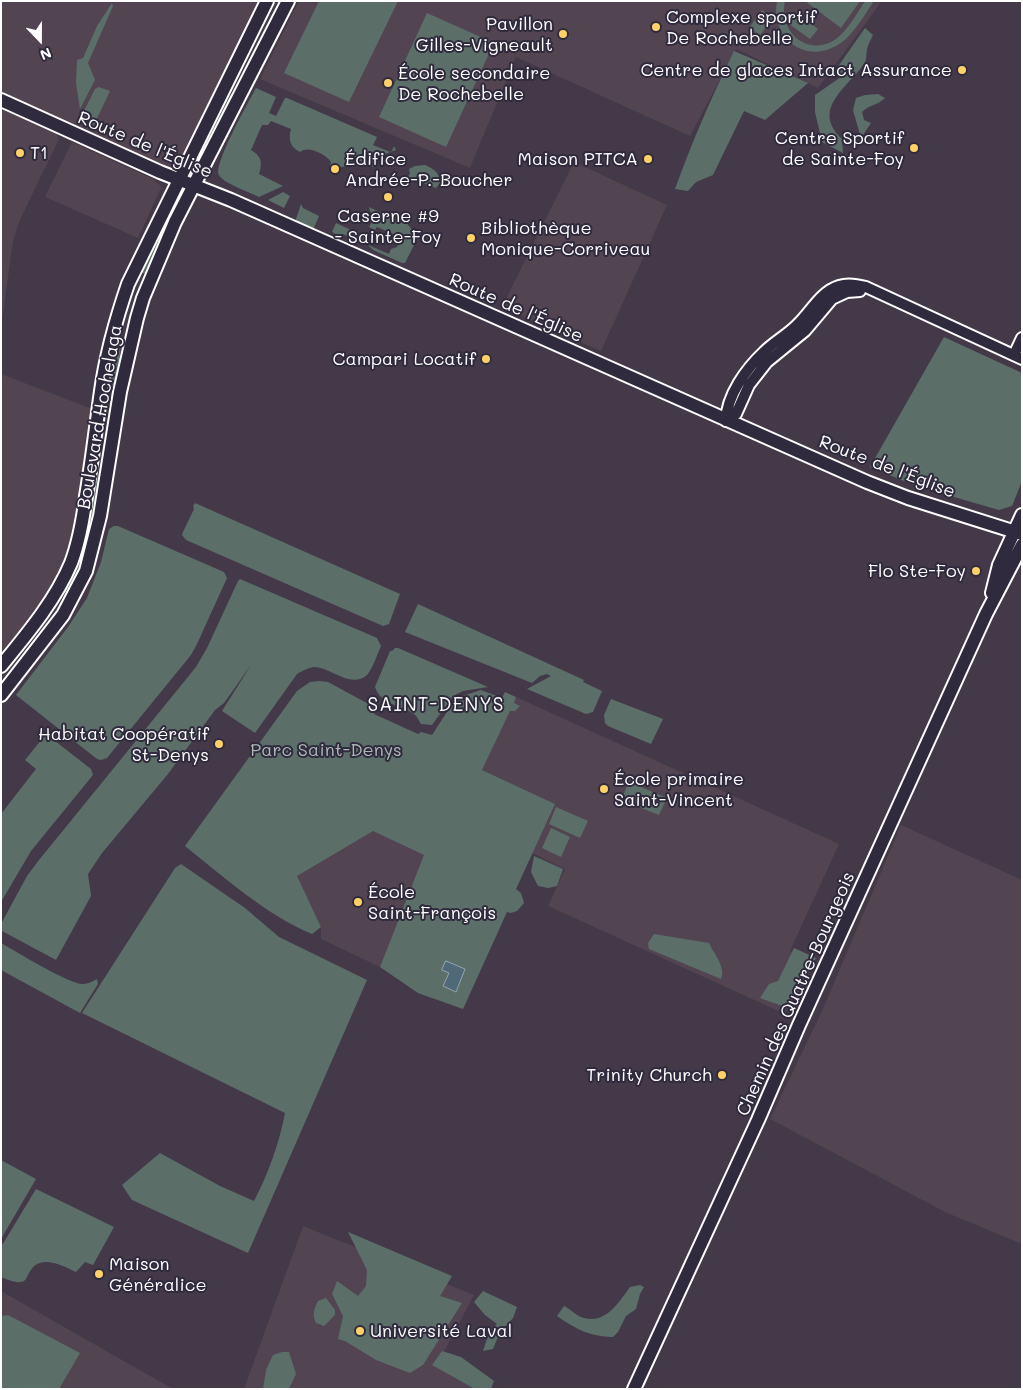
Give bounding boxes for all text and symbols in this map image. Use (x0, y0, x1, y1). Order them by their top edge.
place label: Complexe sportif De Rochebelle (666, 6, 817, 48)
place label: Pavillon Gilles-Vigneault (415, 13, 553, 56)
north arrow (15, 15, 65, 65)
marker: Complexe sportif De Rochebelle (650, 21, 662, 33)
marker: Pavillon Gilles-Vigneault (557, 28, 569, 40)
text: N (37, 44, 54, 65)
place label: Centre de glaces Intact Assurance (640, 59, 952, 81)
place label: École secondaire De Rochebelle (398, 62, 550, 104)
marker: Centre de glaces Intact Assurance (956, 64, 968, 76)
marker: École secondaire De Rochebelle (382, 77, 394, 89)
street label: Route de l'Église (74, 107, 216, 183)
place label: Centre Sportif de Sainte-Foy (775, 127, 904, 170)
place label: T1 (30, 142, 48, 164)
marker: Centre Sportif de Sainte-Foy (908, 142, 920, 154)
marker: T1 (14, 147, 26, 159)
place label: Édifice Andrée-P.-Boucher (345, 148, 512, 190)
place label: Maison PITCA (518, 148, 638, 170)
marker: Maison PITCA (642, 153, 654, 165)
marker: Édifice Andrée-P.-Boucher (329, 163, 341, 175)
marker: Caserne #9 - Sainte-Foy (382, 191, 394, 203)
place label: Caserne #9 - Sainte-Foy (335, 205, 441, 248)
place label: Bibliothèque Monique-Corriveau (481, 217, 650, 260)
marker: Bibliothèque Monique-Corriveau (465, 232, 477, 244)
street label: Route de l'Église (446, 269, 586, 347)
street label: Boulevard Hochelaga (73, 323, 127, 511)
place label: Campari Locatif (333, 348, 476, 370)
marker: Campari Locatif (480, 353, 492, 365)
street label: Route de l'Église (816, 431, 958, 503)
place label: Flo Ste-Foy (868, 560, 966, 582)
marker: Flo Ste-Foy (970, 565, 982, 577)
district label: SAINT-DENYS (366, 694, 506, 716)
place label: Habitat Coopératif St-Denys (38, 723, 209, 766)
marker: Habitat Coopératif St-Denys (213, 738, 225, 750)
park label: Parc Saint-Denys (250, 739, 402, 761)
place label: École primaire Saint-Vincent (614, 768, 744, 811)
marker: École primaire Saint-Vincent (598, 783, 610, 795)
street label: Chemin des Quatre-Bourgeois (732, 869, 860, 1119)
place label: École Saint-François (368, 881, 496, 924)
marker: École Saint-François (352, 896, 364, 908)
place label: Trinity Church (586, 1064, 712, 1086)
marker: Trinity Church (716, 1069, 728, 1081)
place label: Maison Généralice (109, 1253, 207, 1296)
marker: Maison Généralice (93, 1268, 105, 1280)
place label: Université Laval (370, 1320, 512, 1342)
marker: Université Laval (354, 1325, 366, 1337)

